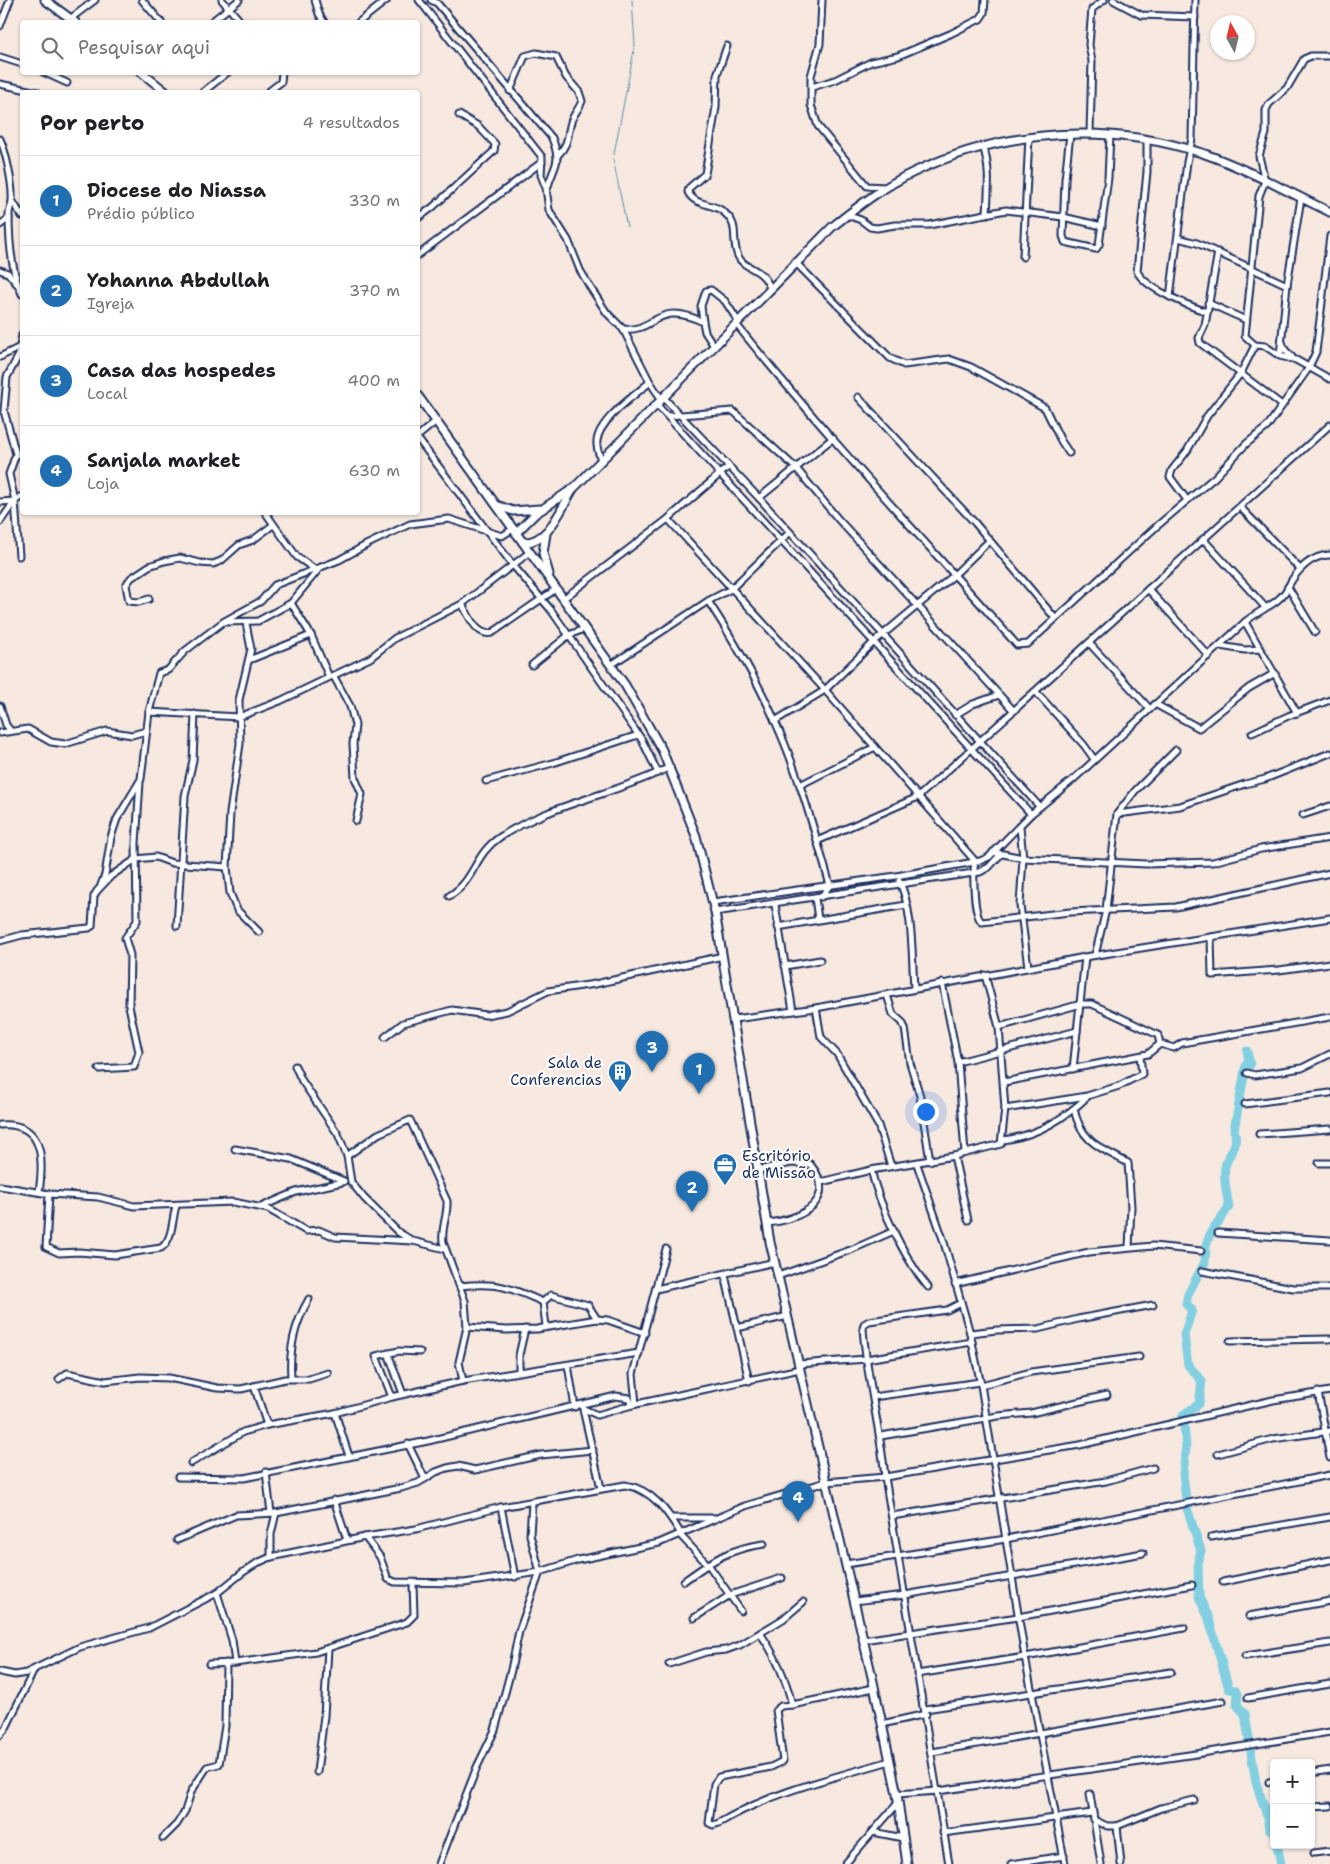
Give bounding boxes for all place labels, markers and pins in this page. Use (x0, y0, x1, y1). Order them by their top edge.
pin: 3 (636, 1031, 668, 1072)
place label: Sala de Conferencias (510, 1053, 602, 1090)
pin: 1 (683, 1053, 715, 1094)
building icon: Sala de Conferencias (607, 1059, 633, 1093)
place label: Escritório de Missão (742, 1146, 816, 1183)
office icon: Escritório de Missão (712, 1152, 738, 1186)
pin: 2 (676, 1171, 708, 1212)
pin: 4 (782, 1481, 814, 1522)

